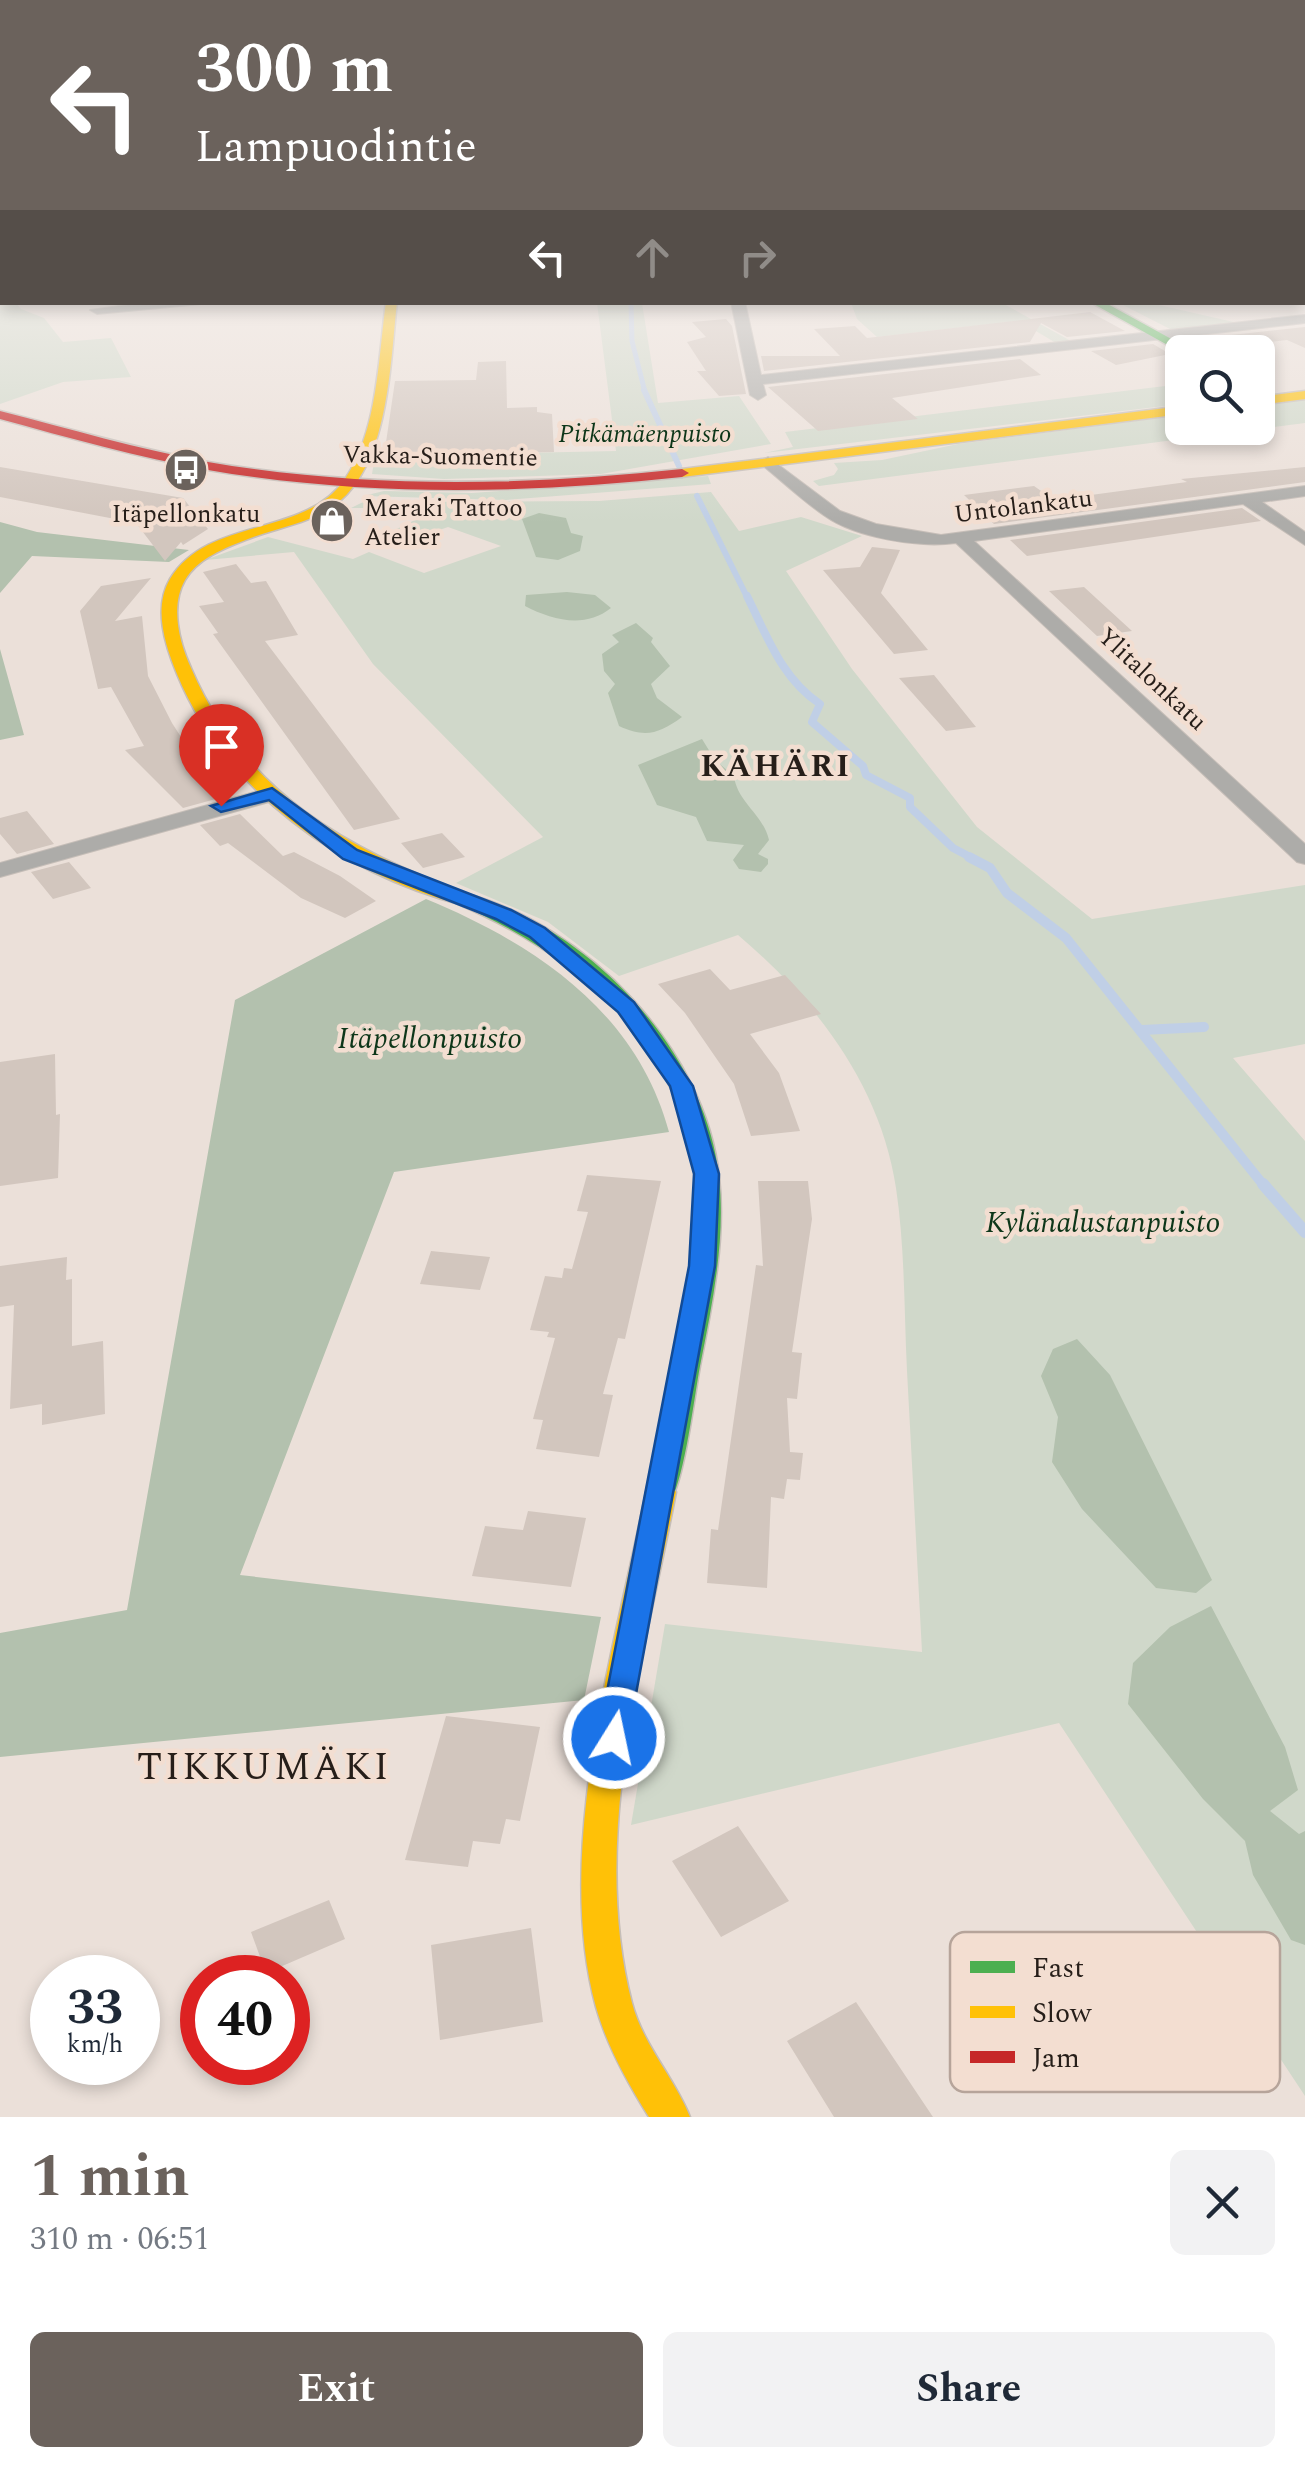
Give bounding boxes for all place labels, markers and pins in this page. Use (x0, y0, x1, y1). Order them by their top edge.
bus stop icon: Itäpellonkatu (163, 447, 209, 493)
place label: Meraki Tattoo Atelier (364, 490, 523, 557)
place label: Itäpellonkatu (112, 496, 260, 534)
shop icon: Meraki Tattoo Atelier (309, 498, 355, 544)
pin (179, 704, 264, 807)

